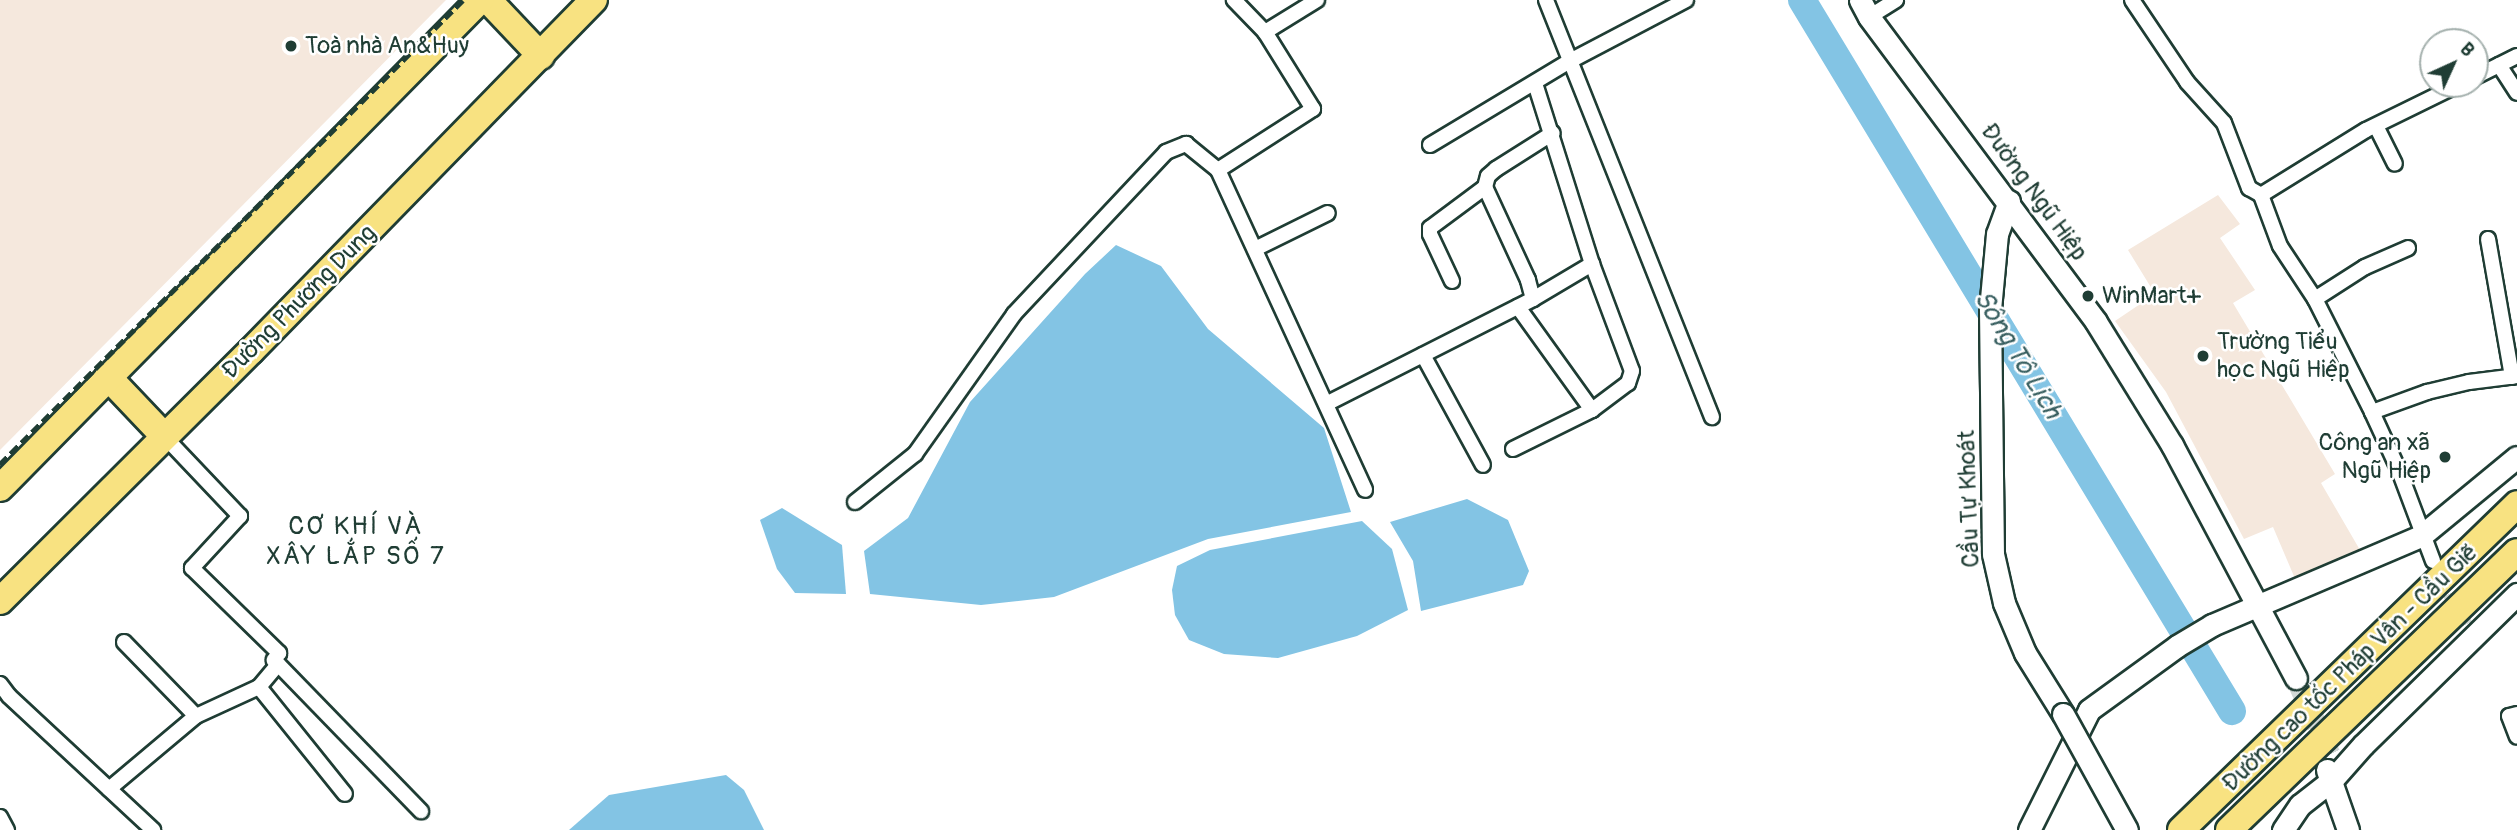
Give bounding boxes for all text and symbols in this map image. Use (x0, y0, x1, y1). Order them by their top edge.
north arrow (2419, 28, 2489, 98)
place label: Toà nhà An&Huy (305, 32, 469, 60)
text: B (2455, 37, 2480, 62)
marker: Toà nhà An&Huy (283, 38, 299, 54)
street label: Đường Ngũ Hiệp (1975, 118, 2093, 266)
street label: Đường Phương Dung (216, 219, 382, 385)
place label: WinMart+ (2102, 282, 2200, 310)
water label: Sông Tô Lịch (1967, 286, 2067, 424)
marker: WinMart+ (2080, 288, 2096, 304)
place label: Trường Tiểu học Ngũ Hiệp (2217, 328, 2350, 384)
marker: Trường Tiểu học Ngũ Hiệp (2195, 348, 2211, 364)
place label: Công an xã Ngũ Hiệp (2319, 429, 2431, 485)
street label: Cầu Tự Khoát (1952, 430, 1986, 568)
marker: Công an xã Ngũ Hiệp (2437, 449, 2453, 465)
district label: CƠ KHÍ VÀ XÂY LẮP SỐ 7 (268, 511, 444, 572)
street label: Đường cao tốc Pháp Vân - Cầu Giẽ (2216, 538, 2484, 798)

